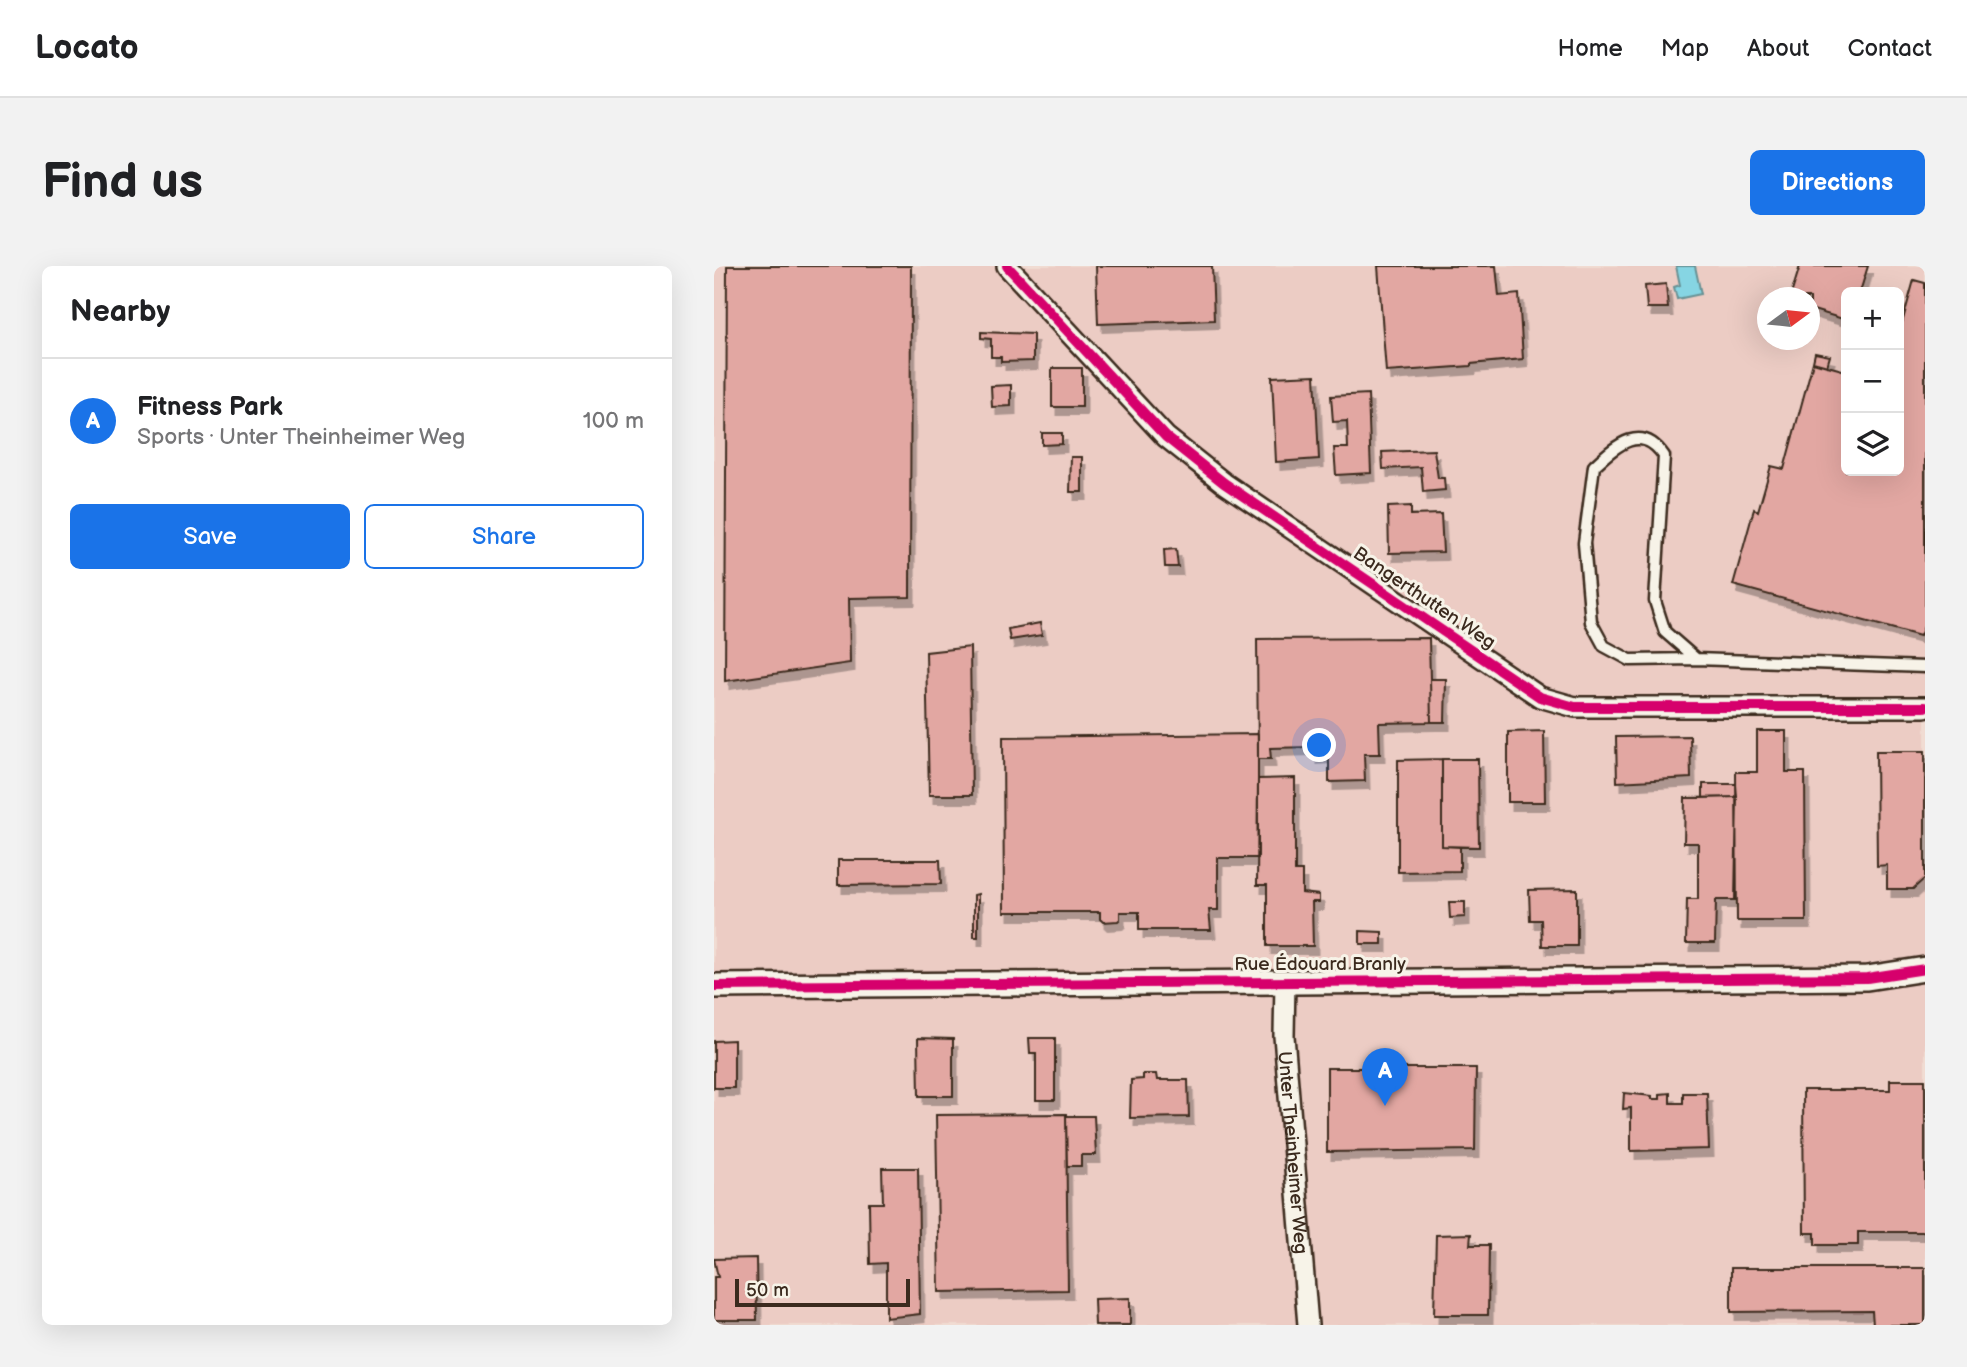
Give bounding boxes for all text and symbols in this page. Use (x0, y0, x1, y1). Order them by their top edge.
text: Locato (35, 28, 139, 68)
text: Home (1558, 34, 1623, 63)
text: Map (1661, 34, 1709, 63)
text: About (1747, 34, 1809, 63)
text: Contact (1847, 34, 1932, 63)
button: Directions (1750, 150, 1925, 215)
text: Find us (42, 153, 203, 212)
north arrow (1757, 287, 1820, 350)
map controls (1841, 287, 1904, 476)
button: + (1841, 287, 1904, 350)
text: Nearby (70, 294, 170, 330)
button: − (1841, 350, 1904, 413)
text: Fitness Park (137, 392, 283, 423)
text: A (86, 407, 100, 435)
text: 100 m (583, 407, 644, 435)
button: layers (1841, 413, 1904, 476)
text: Sports · Unter Theinheimer Weg (137, 423, 465, 451)
button: Save (70, 504, 350, 569)
button: Share (364, 504, 644, 569)
street label: Bangerthutten Weg (1349, 542, 1500, 654)
your location (1302, 728, 1336, 762)
street label: Rue Édouard Branly (1234, 952, 1406, 976)
pin: A (1362, 1048, 1408, 1106)
street label: Unter Theinheimer Weg (1272, 1050, 1312, 1255)
scale bar (735, 1276, 910, 1308)
text: 50 m (746, 1279, 789, 1302)

